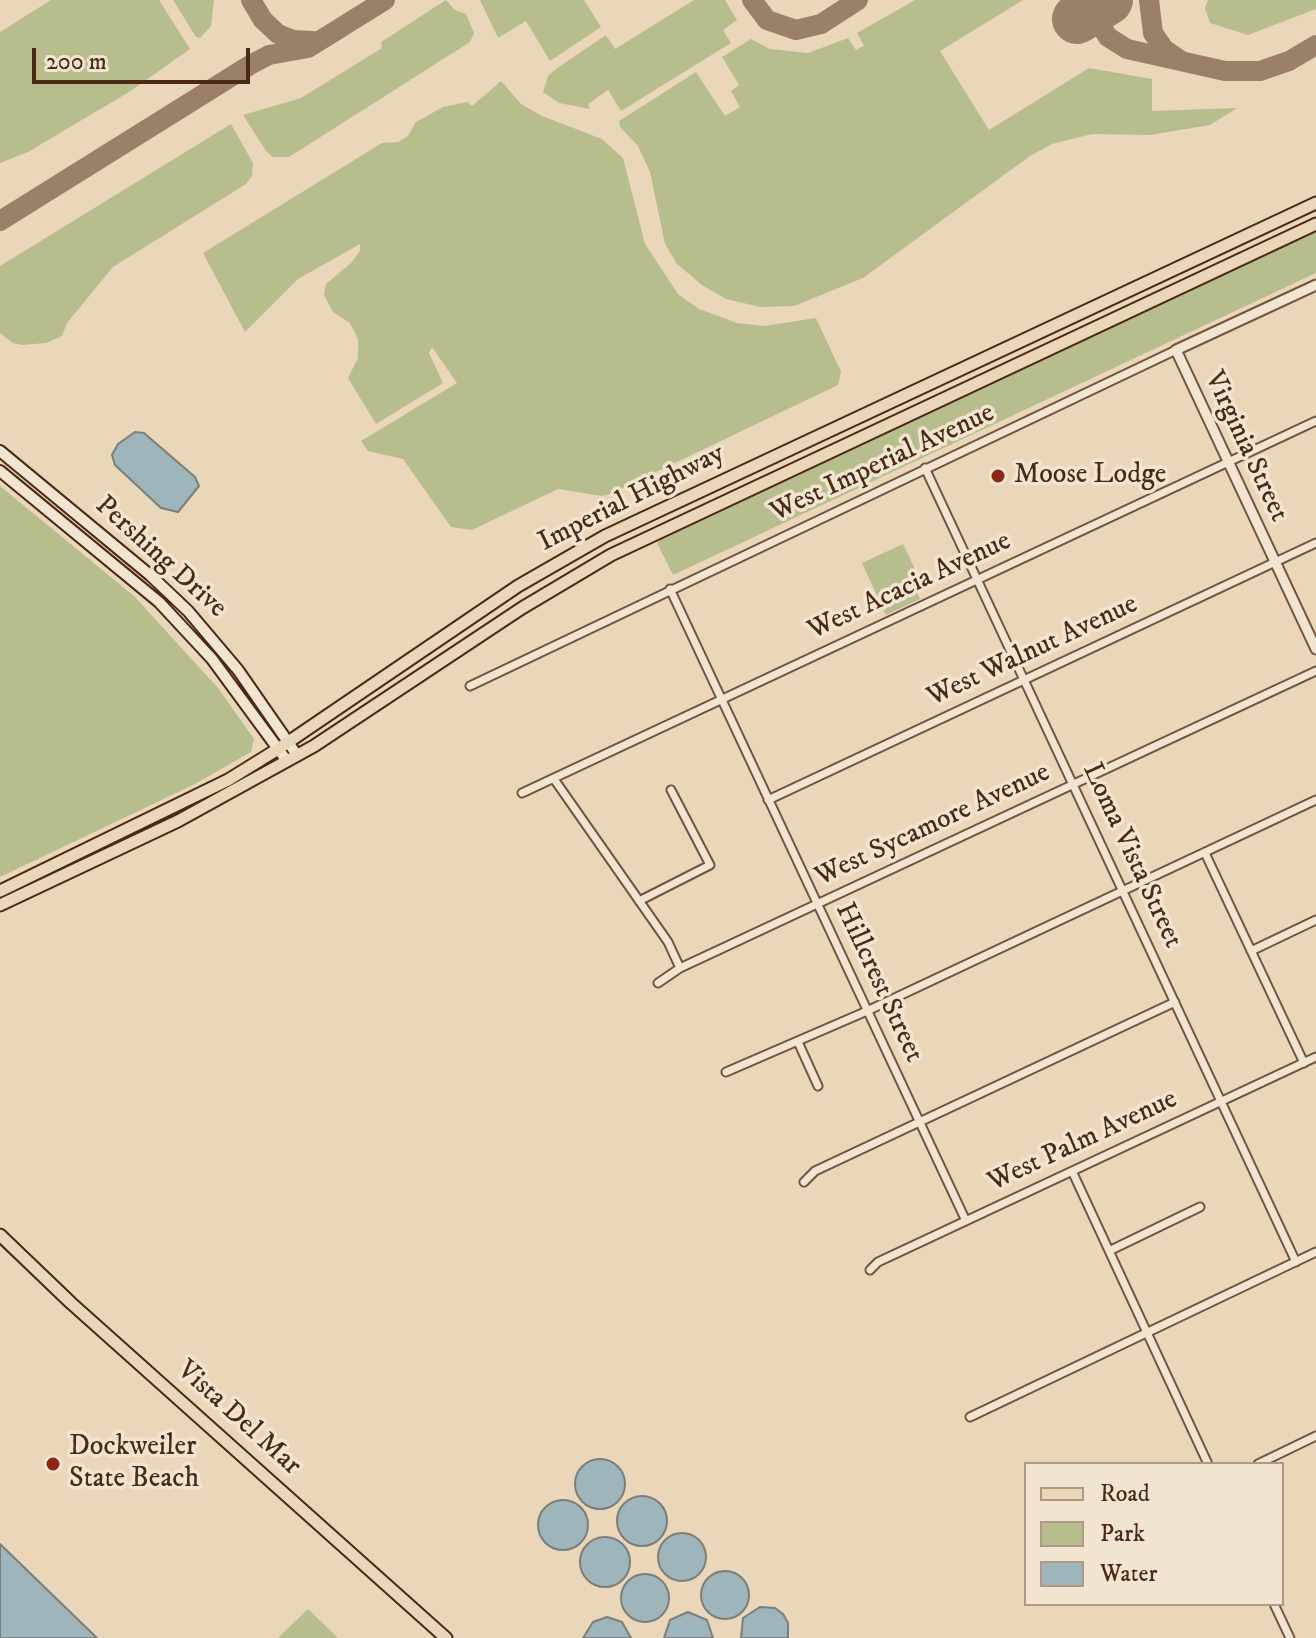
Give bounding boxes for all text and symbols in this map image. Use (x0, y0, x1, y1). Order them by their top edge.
scale bar (36, 32, 254, 82)
text: 200 m (46, 47, 107, 77)
street label: Virginia Street (1196, 367, 1294, 527)
street label: West Imperial Avenue (766, 397, 1000, 531)
street label: Imperial Highway (534, 438, 730, 560)
place label: Moose Lodge (1014, 459, 1166, 493)
marker: Moose Lodge (989, 467, 1007, 485)
street label: Pershing Drive (87, 490, 233, 626)
street label: West Acacia Avenue (803, 525, 1017, 649)
street label: West Walnut Avenue (922, 589, 1144, 715)
street label: West Sycamore Avenue (810, 757, 1056, 895)
street label: Loma Vista Street (1074, 758, 1188, 954)
street label: Hillcrest Street (826, 898, 930, 1068)
street label: West Palm Avenue (983, 1084, 1183, 1200)
street label: Vista Del Mar (169, 1354, 307, 1484)
place label: Dockweiler State Beach (69, 1431, 199, 1497)
marker: Dockweiler State Beach (44, 1455, 62, 1473)
legend (1024, 1462, 1284, 1606)
text: Road (1100, 1479, 1150, 1509)
text: Park (1100, 1519, 1145, 1549)
text: Water (1100, 1559, 1157, 1589)

